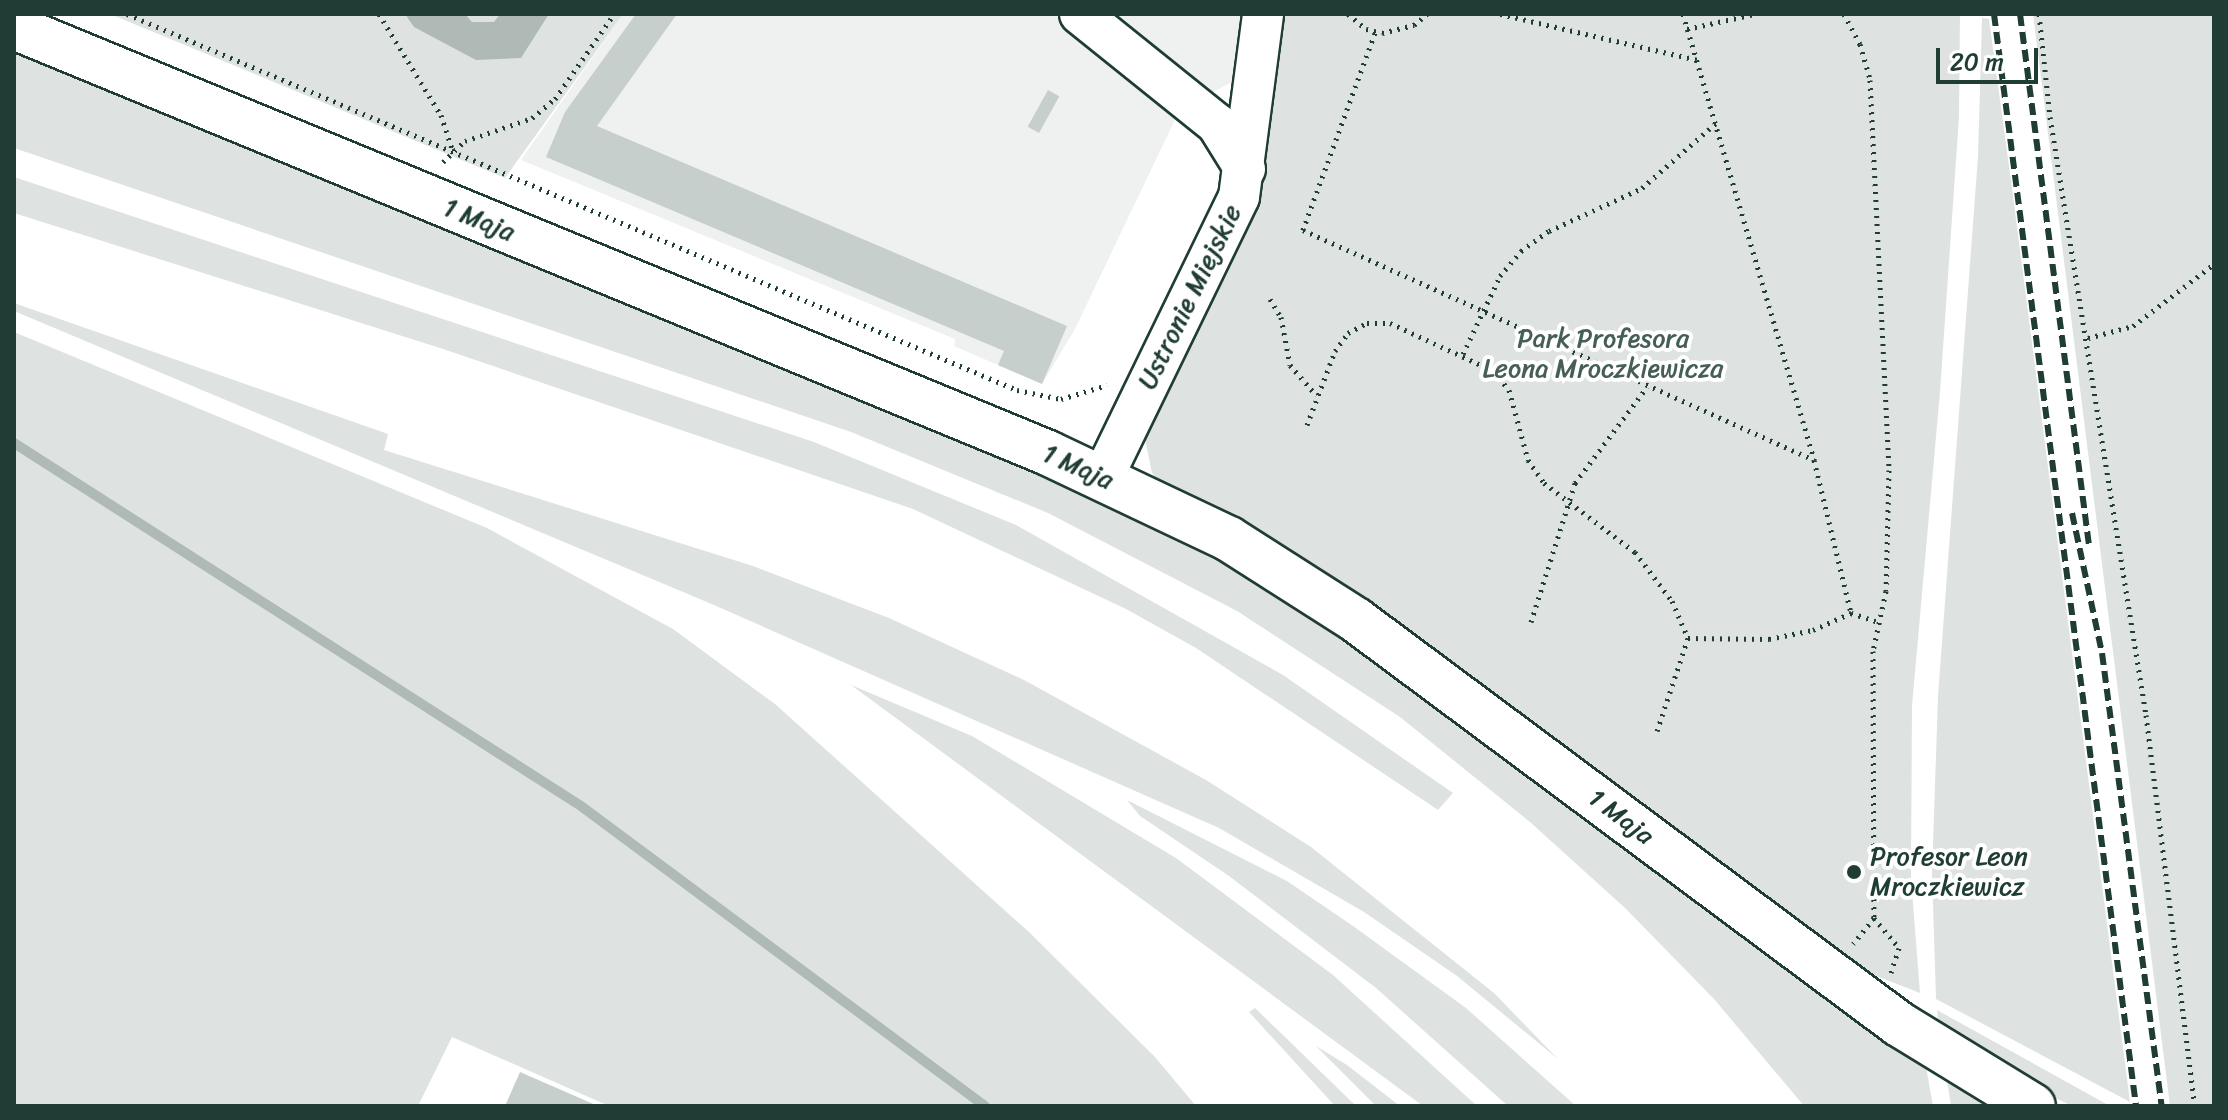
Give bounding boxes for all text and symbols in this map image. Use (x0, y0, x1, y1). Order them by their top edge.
scale bar (1940, 32, 2042, 82)
text: 20 m (1950, 41, 2004, 83)
street label: 1 Maja (439, 192, 519, 248)
street label: Ustronie Miejskie (1132, 200, 1248, 394)
park label: Park Profesora Leona Mroczkiewicza (1483, 323, 1723, 384)
street label: 1 Maja (1038, 438, 1118, 496)
street label: 1 Maja (1582, 782, 1660, 852)
place label: Profesor Leon Mroczkiewicz (1870, 841, 2028, 902)
marker: Profesor Leon Mroczkiewicz (1845, 863, 1863, 881)

